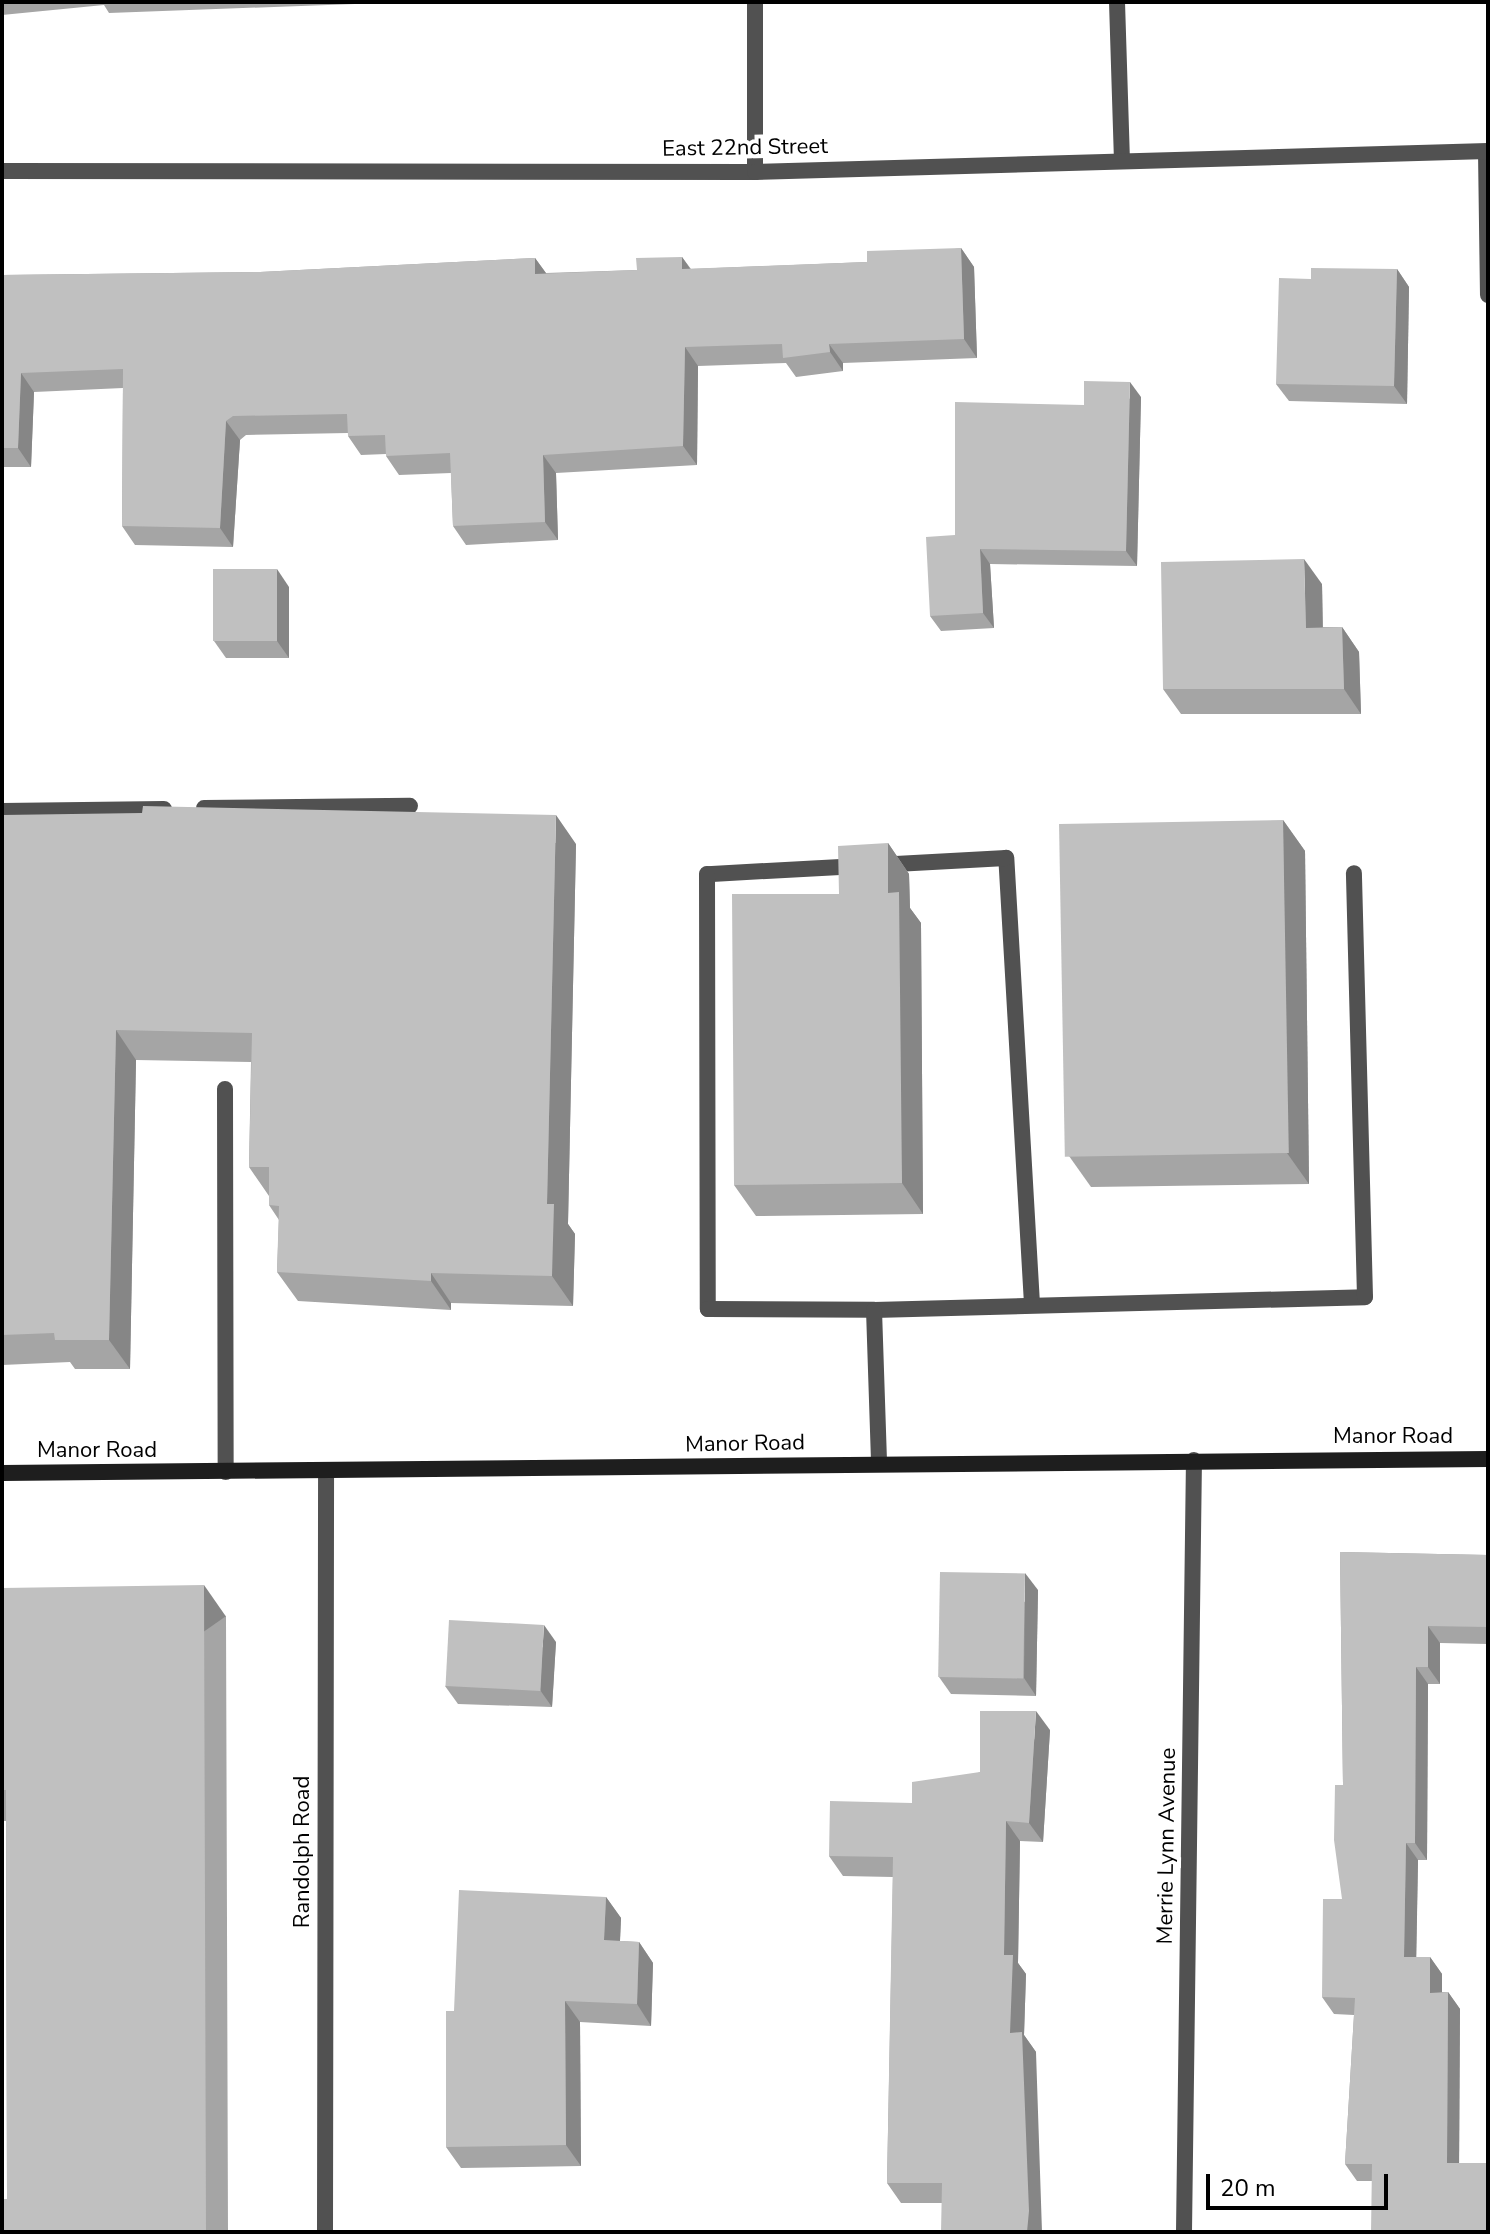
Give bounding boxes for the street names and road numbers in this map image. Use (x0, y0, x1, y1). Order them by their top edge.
street label: East 22nd Street (662, 133, 828, 163)
street label: Manor Road (1333, 1424, 1453, 1450)
street label: Manor Road (685, 1430, 805, 1458)
street label: Manor Road (37, 1438, 157, 1464)
street label: Merrie Lynn Avenue (1152, 1748, 1182, 1944)
street label: Randolph Road (290, 1776, 316, 1928)

